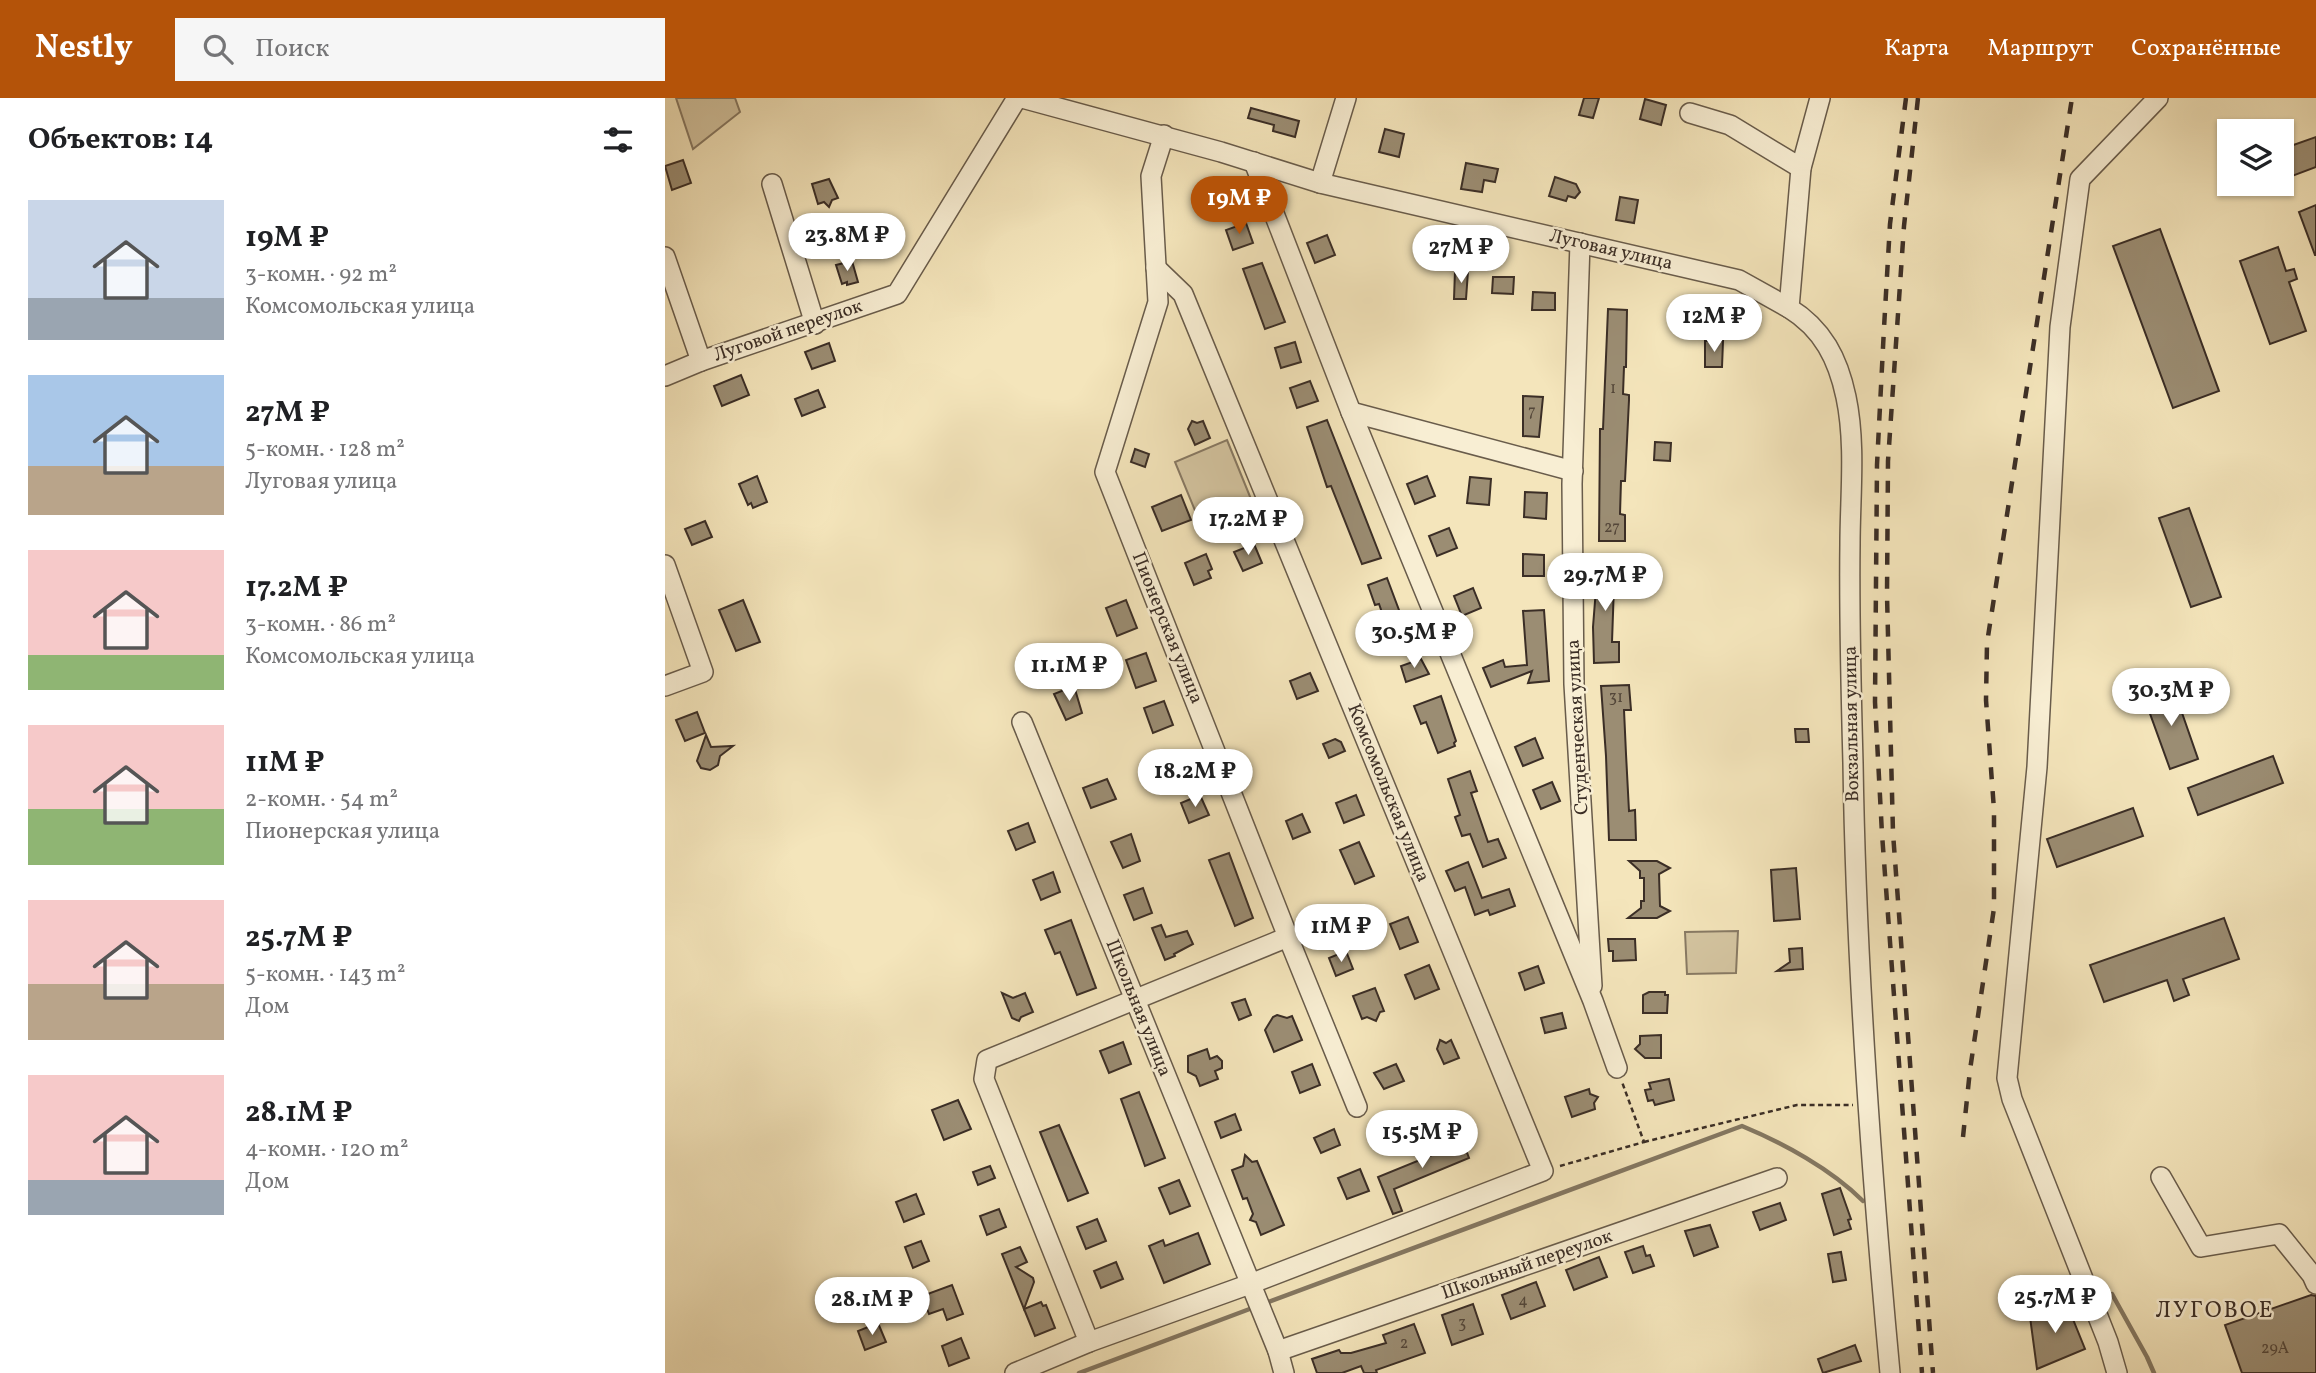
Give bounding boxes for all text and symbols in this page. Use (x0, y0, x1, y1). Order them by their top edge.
search box (175, 18, 665, 81)
text: Nestly (35, 26, 133, 72)
icon: search (199, 30, 237, 68)
text: Поиск (255, 31, 329, 67)
text: Карта (1884, 32, 1949, 66)
text: Маршрут (1987, 32, 2093, 66)
text: Сохранённые (2131, 32, 2281, 66)
text: Объектов: 14 (28, 119, 213, 161)
map controls (2217, 119, 2294, 196)
button: layers (2217, 119, 2294, 196)
icon: filters (599, 121, 637, 159)
pin: 19M ₽ (1190, 176, 1288, 236)
text: 19M ₽ (1207, 183, 1271, 215)
pin: 23.8M ₽ (782, 214, 912, 273)
text: 19M ₽ (245, 217, 329, 259)
text: 23.8M ₽ (804, 220, 890, 252)
street label: Луговая улица (1547, 223, 1675, 277)
pin: 27M ₽ (1412, 226, 1510, 285)
icon: home (84, 228, 168, 312)
text: 27M ₽ (1428, 232, 1494, 264)
text: 3-комн. · 92 m² (245, 259, 397, 291)
text: Комсомольская улица (245, 291, 475, 323)
street label: Луговой переулок (710, 293, 866, 369)
pin: 12M ₽ (1665, 294, 1763, 354)
text: 12M ₽ (1682, 301, 1746, 333)
house number: 1 (1610, 378, 1616, 400)
text: 27M ₽ (245, 392, 330, 434)
house number: 7 (1528, 401, 1536, 423)
icon: home (84, 403, 168, 487)
text: 5-комн. · 128 m² (245, 434, 405, 466)
text: Луговая улица (245, 466, 397, 498)
pin: 17.2M ₽ (1183, 498, 1313, 557)
text: 17.2M ₽ (1208, 504, 1288, 536)
house number: 27 (1604, 517, 1620, 539)
street label: Пионерская улица (1125, 548, 1209, 708)
pin: 29.7M ₽ (1540, 554, 1670, 613)
text: 29.7M ₽ (1563, 560, 1647, 592)
text: 17.2M ₽ (245, 567, 348, 609)
icon: home (84, 578, 168, 662)
text: 3-комн. · 86 m² (245, 609, 396, 641)
pin: 30.5M ₽ (1349, 610, 1479, 670)
text: 30.5M ₽ (1371, 617, 1457, 649)
street label: Студенческая улица (1560, 639, 1596, 815)
text: Комсомольская улица (245, 641, 475, 673)
pin: 11.1M ₽ (1004, 644, 1134, 703)
street label: Вокзальная улица (1838, 646, 1866, 802)
text: 11.1M ₽ (1031, 650, 1107, 682)
pin: 30.3M ₽ (2106, 668, 2236, 728)
text: 30.3M ₽ (2128, 675, 2214, 707)
house number: 31 (1609, 687, 1623, 709)
street label: Комсомольская улица (1340, 700, 1436, 886)
text: 11M ₽ (245, 742, 325, 784)
pin: 18.2M ₽ (1130, 750, 1260, 809)
icon: home (84, 753, 168, 837)
text: 18.2M ₽ (1154, 756, 1236, 788)
text: 2-комн. · 54 m² (245, 784, 398, 816)
text: Пионерская улица (245, 816, 440, 848)
pin: 11M ₽ (1292, 904, 1390, 964)
text: 11M ₽ (1310, 911, 1372, 943)
text: 25.7M ₽ (245, 917, 353, 959)
icon: home (84, 928, 168, 1012)
street label: Школьная улица (1099, 936, 1177, 1080)
text: 5-комн. · 143 m² (245, 959, 405, 991)
text: Дом (245, 991, 289, 1023)
text: 28.1M ₽ (245, 1092, 353, 1134)
icon: home (84, 1103, 168, 1187)
pin: 15.5M ₽ (1357, 1110, 1487, 1170)
text: 15.5M ₽ (1382, 1117, 1462, 1149)
text: 4-комн. · 120 m² (245, 1134, 408, 1166)
text: Дом (245, 1166, 289, 1198)
street label: Школьный переулок (1438, 1224, 1616, 1306)
pin: 25.7M ₽ (1990, 1276, 2120, 1335)
pin: 28.1M ₽ (807, 1278, 937, 1337)
text: 25.7M ₽ (2014, 1282, 2096, 1314)
text: 28.1M ₽ (831, 1284, 913, 1316)
house number: 4 (1518, 1290, 1528, 1312)
district label: ЛУГОВОЕ (2156, 1295, 2274, 1327)
house number: 3 (1458, 1313, 1466, 1335)
house number: 2 (1400, 1333, 1408, 1355)
house number: 29А (2261, 1338, 2289, 1360)

